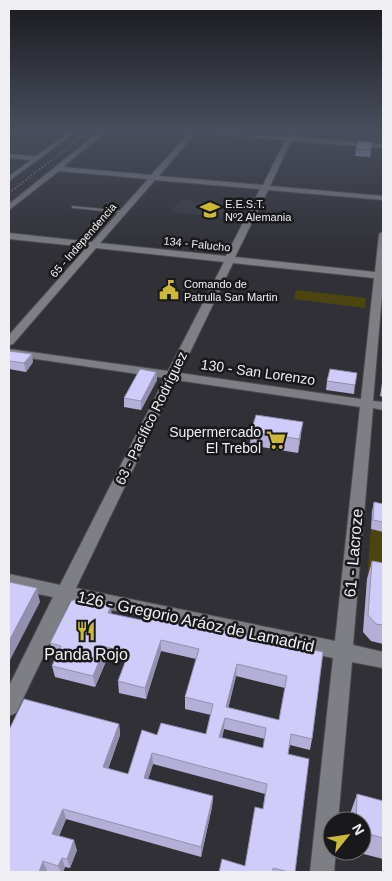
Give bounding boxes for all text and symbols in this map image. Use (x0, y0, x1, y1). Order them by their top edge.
place label: E.E.S.T. Nº2 Alemania (225, 198, 292, 223)
school or university icon: E.E.S.T. Nº2 Alemania (199, 199, 221, 221)
street label: 65 - Independencia (48, 200, 119, 279)
street label: 134 - Falucho (163, 235, 231, 253)
place label: Comando de Patrulla San Martin (184, 278, 278, 303)
public building icon: Comando de Patrulla San Martin (158, 279, 180, 301)
street label: 63 - Pacífico Rodríguez (112, 349, 190, 487)
street label: 130 - San Lorenzo (200, 356, 316, 388)
place label: Supermercado El Trebol (169, 424, 261, 456)
supermarket icon: Supermercado El Trebol (265, 429, 287, 451)
street label: 61 - Lacroze (341, 508, 366, 598)
street label: 126 - Gregorio Aráoz de Lamadrid (76, 588, 316, 655)
restaurant icon: Panda Rojo (75, 620, 97, 642)
place label: Panda Rojo (44, 646, 128, 663)
north arrow (322, 811, 372, 861)
text: N (349, 821, 368, 838)

